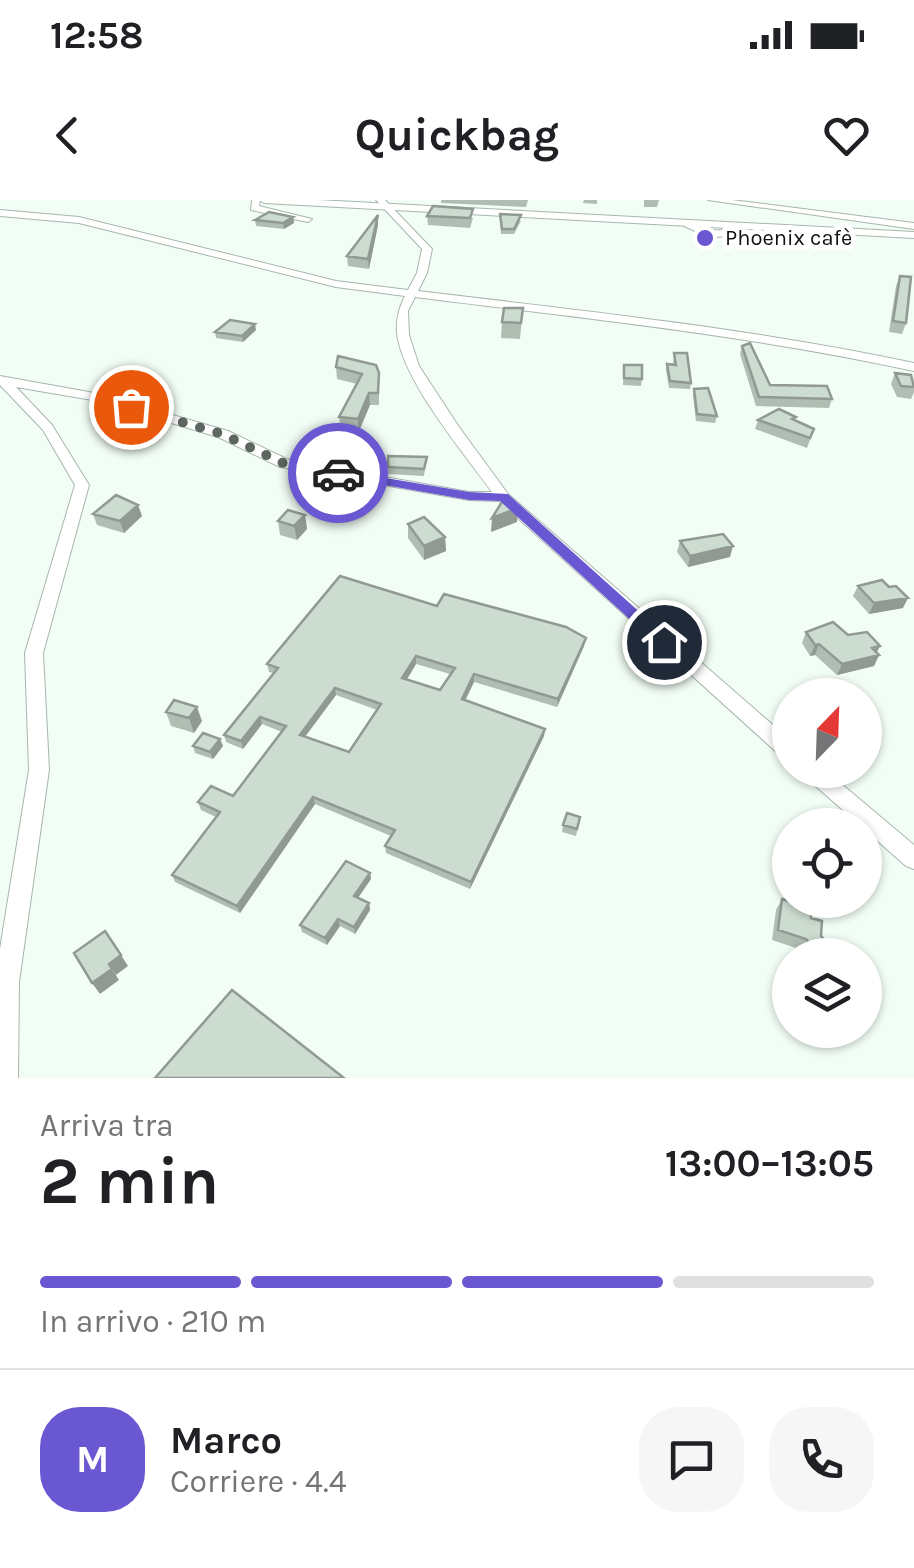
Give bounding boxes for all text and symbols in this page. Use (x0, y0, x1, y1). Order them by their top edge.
text: 12:58 (50, 13, 143, 58)
icon: back (40, 108, 95, 163)
icon: heart (819, 108, 874, 163)
text: Quickbag (355, 109, 559, 161)
place label: Phoenix cafè (725, 225, 852, 251)
marker: Phoenix cafè (694, 227, 716, 249)
pin (89, 365, 174, 450)
icon: bag (104, 380, 159, 435)
courier (288, 423, 388, 523)
icon: car (311, 446, 366, 501)
pin (622, 600, 707, 685)
icon: home (637, 615, 692, 670)
north arrow (772, 678, 882, 788)
map controls (772, 678, 882, 1048)
button: locate (772, 808, 882, 918)
button: layers (772, 938, 882, 1048)
text: Arriva tra (40, 1107, 174, 1144)
text: 13:00–13:05 (665, 1141, 874, 1186)
text: 2 min (40, 1143, 219, 1219)
text: In arrivo · 210 m (40, 1303, 266, 1340)
button: chat (639, 1407, 744, 1512)
button: phone (769, 1407, 874, 1512)
text: Marco (170, 1418, 282, 1463)
text: M (76, 1437, 109, 1482)
text: Corriere · 4.4 (170, 1463, 347, 1500)

